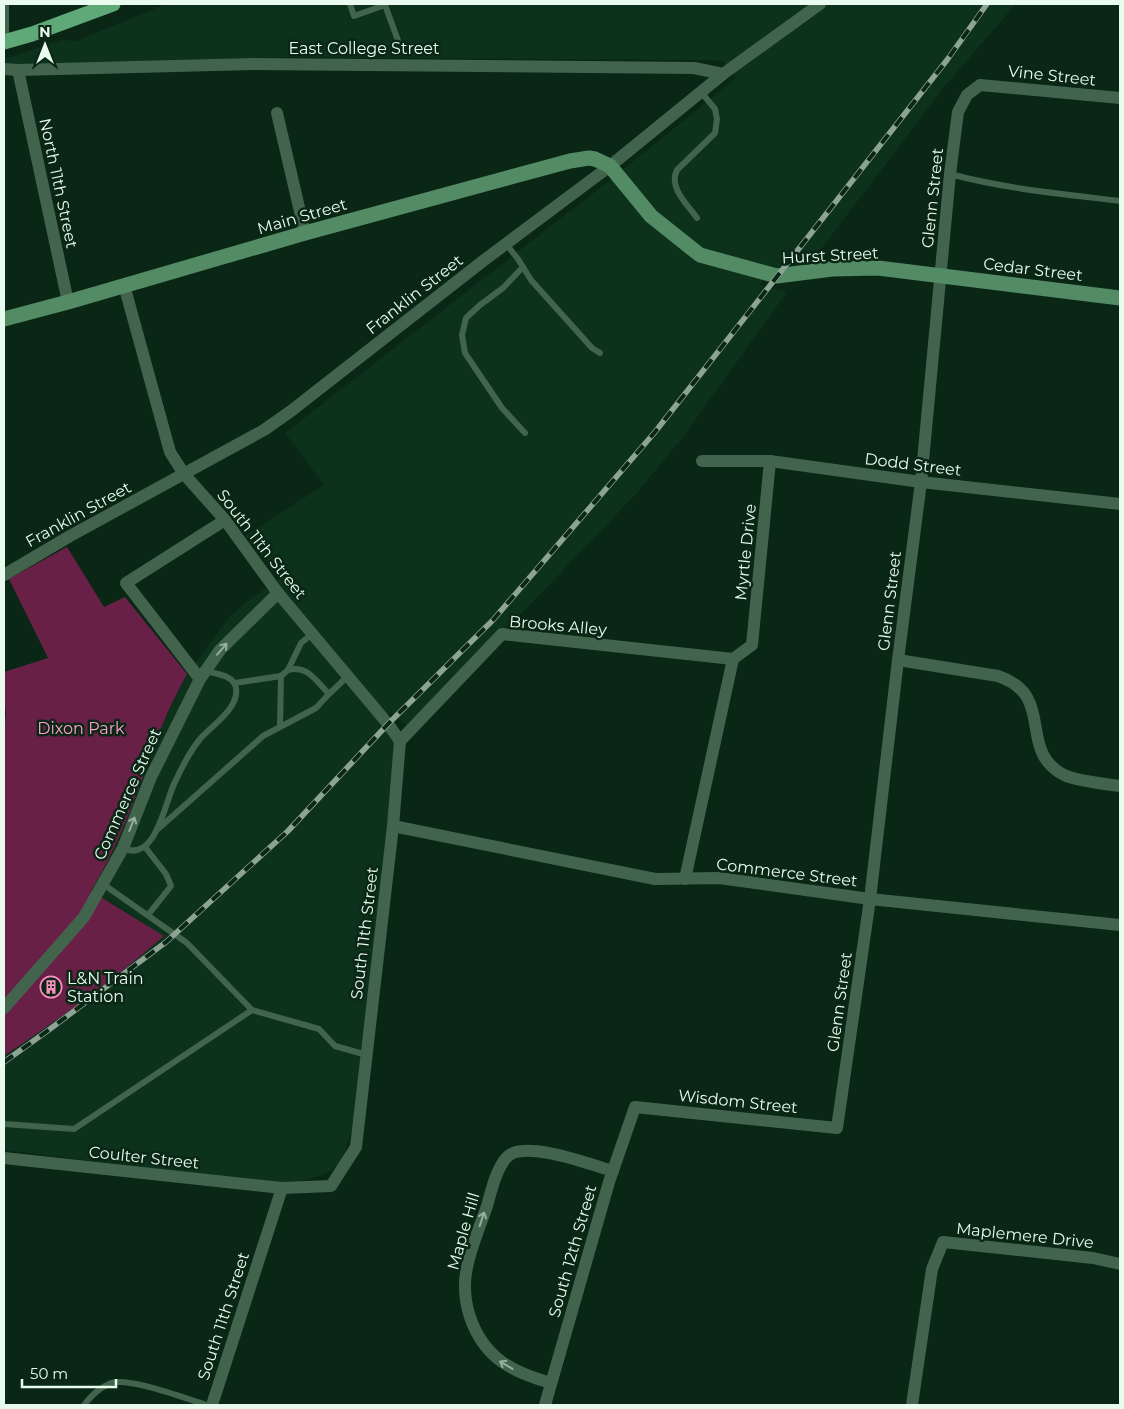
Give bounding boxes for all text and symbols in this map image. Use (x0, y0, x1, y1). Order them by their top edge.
north arrow (20, 20, 70, 70)
text: N (39, 23, 51, 41)
street label: East College Street (289, 39, 440, 58)
street label: Vine Street (1007, 61, 1097, 90)
street label: North 11th Street (35, 116, 82, 250)
street label: Glenn Street (918, 147, 947, 249)
street label: Main Street (255, 194, 350, 238)
street label: Hurst Street (781, 243, 879, 268)
street label: Franklin Street (362, 250, 467, 338)
street label: Cedar Street (982, 254, 1084, 285)
street label: Dodd Street (863, 449, 963, 480)
street label: Franklin Street (22, 477, 135, 551)
street label: South 11th Street (213, 486, 311, 603)
street label: Myrtle Drive (731, 503, 760, 601)
street label: Glenn Street (874, 550, 905, 652)
street label: Brooks Alley (508, 612, 608, 639)
one-way arrow (216, 643, 227, 656)
park label: Dixon Park (37, 719, 125, 738)
street label: Commerce Street (90, 725, 165, 863)
one-way arrow (129, 817, 138, 832)
street label: Commerce Street (715, 854, 859, 891)
street label: South 11th Street (347, 865, 382, 1001)
street label: Glenn Street (823, 950, 856, 1053)
place label: L&N Train Station (67, 969, 144, 1006)
building icon: L&N Train Station (39, 975, 63, 999)
street label: Wisdom Street (677, 1086, 799, 1117)
street label: Coulter Street (88, 1142, 201, 1173)
street label: South 12th Street (544, 1182, 601, 1320)
street label: Maple Hill (443, 1190, 484, 1272)
one-way arrow (478, 1212, 488, 1228)
street label: Maplemere Drive (955, 1219, 1095, 1252)
street label: South 11th Street (194, 1249, 253, 1383)
scale bar (22, 1356, 116, 1388)
one-way arrow (500, 1360, 514, 1370)
text: 50 m (30, 1364, 68, 1383)

